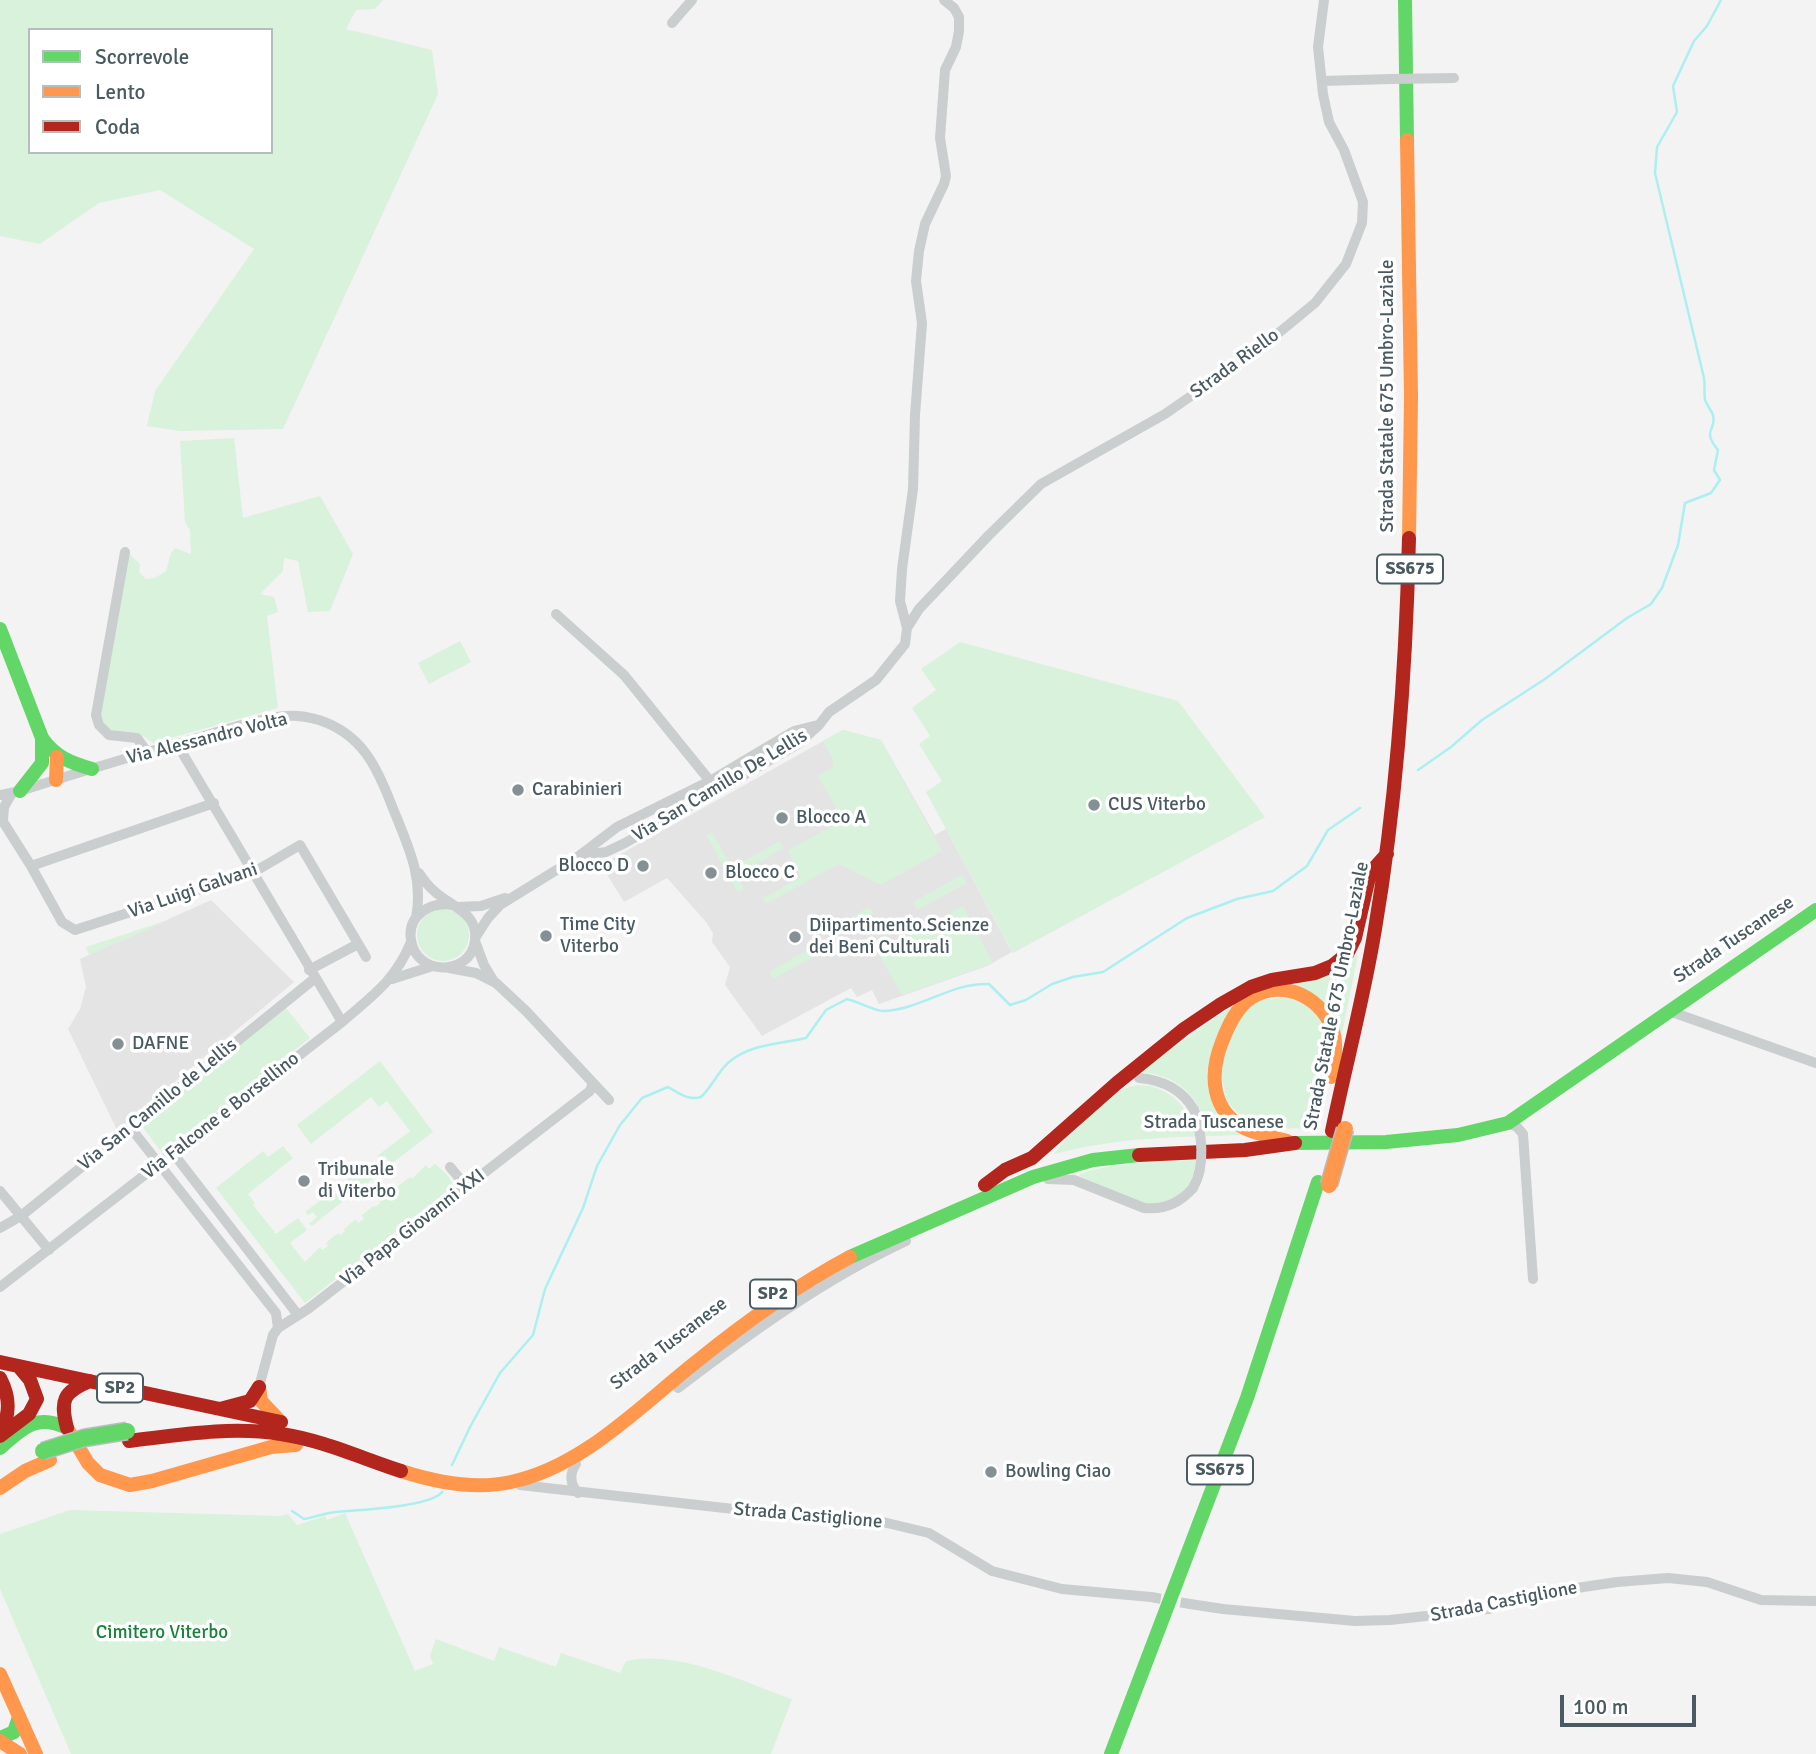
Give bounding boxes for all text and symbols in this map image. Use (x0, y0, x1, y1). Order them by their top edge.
legend (28, 28, 273, 154)
text: Scorrevole (95, 44, 189, 70)
text: Lento (95, 79, 145, 105)
text: Coda (95, 114, 140, 140)
street label: Strada Statale 675 Umbro-Laziale (1377, 259, 1399, 533)
street label: Strada Riello (1186, 324, 1284, 404)
road number: SS675 (1377, 554, 1443, 584)
street label: Via Alessandro Volta (124, 708, 290, 770)
street label: Via San Camillo De Lellis (628, 725, 812, 847)
place label: Carabinieri (532, 779, 622, 801)
marker: Carabinieri (510, 782, 526, 798)
place label: CUS Viterbo (1108, 794, 1206, 816)
marker: CUS Viterbo (1086, 797, 1102, 813)
place label: Blocco A (796, 807, 866, 829)
marker: Blocco A (774, 810, 790, 826)
place label: Blocco D (558, 855, 629, 877)
street label: Via Luigi Galvani (125, 858, 261, 924)
marker: Blocco D (635, 858, 651, 874)
street label: Strada Statale 675 Umbro-Laziale (1300, 860, 1374, 1132)
place label: Blocco C (725, 862, 795, 884)
marker: Blocco C (703, 865, 719, 881)
street label: Strada Tuscanese (1669, 891, 1799, 989)
place label: Time City Viterbo (560, 914, 635, 958)
place label: Diipartimento.Scienze dei Beni Culturali (809, 915, 989, 959)
marker: Time City Viterbo (538, 928, 554, 944)
marker: Diipartimento.Scienze dei Beni Culturali (787, 929, 803, 945)
place label: DAFNE (132, 1033, 189, 1055)
street label: Via San Camillo de Lellis (74, 1034, 242, 1176)
marker: DAFNE (110, 1036, 126, 1052)
street label: Via Falcone e Borsellino (138, 1048, 304, 1184)
street label: Strada Tuscanese (1144, 1112, 1284, 1134)
place label: Tribunale di Viterbo (318, 1159, 396, 1203)
street label: Via Papa Giovanni XXI (336, 1165, 490, 1291)
marker: Tribunale di Viterbo (296, 1173, 312, 1189)
road number: SP2 (750, 1280, 796, 1308)
street label: Strada Tuscanese (606, 1293, 732, 1395)
road number: SP2 (97, 1373, 143, 1402)
road number: SS675 (1187, 1456, 1253, 1484)
place label: Bowling Ciao (1005, 1461, 1111, 1483)
marker: Bowling Ciao (983, 1464, 999, 1480)
street label: Strada Castiglione (733, 1498, 883, 1534)
street label: Strada Castiglione (1429, 1577, 1579, 1627)
park label: Cimitero Viterbo (96, 1622, 228, 1644)
scale bar (1564, 1680, 1700, 1724)
text: 100 m (1573, 1694, 1628, 1720)

